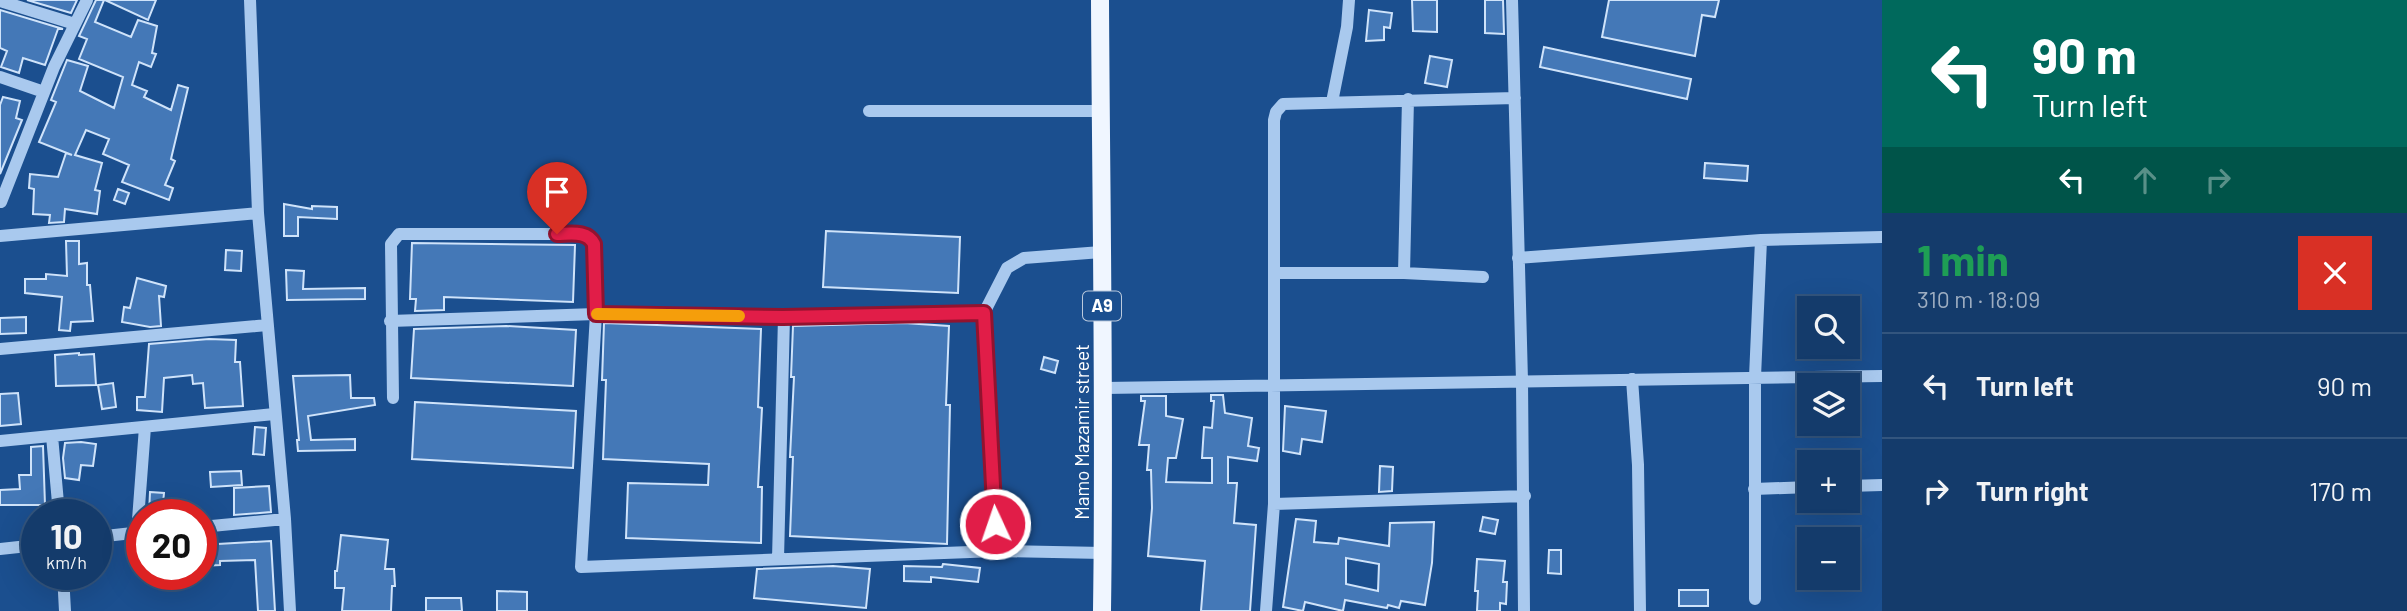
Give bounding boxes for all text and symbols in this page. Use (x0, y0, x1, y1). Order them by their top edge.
text: 90 m (2032, 25, 2137, 84)
icon: left (1917, 28, 2008, 119)
text: Turn left (2032, 85, 2149, 123)
icon: left (2053, 161, 2091, 199)
icon: ahead (2126, 161, 2164, 199)
icon: right (2199, 161, 2237, 199)
pin (527, 162, 587, 234)
icon: arrive (538, 173, 576, 211)
text: 1 min (1917, 234, 2009, 284)
button: close (2298, 236, 2372, 310)
text: 310 m · 18:09 (1917, 285, 2040, 313)
road number: A9 (1083, 292, 1121, 320)
map controls (1797, 296, 1860, 590)
button: search (1797, 296, 1860, 359)
street label: Mamo Mazamir street (1070, 344, 1093, 520)
icon: left (1917, 367, 1955, 405)
text: Turn left (1976, 370, 2074, 401)
text: 90 m (2317, 370, 2372, 401)
button: layers (1797, 373, 1860, 436)
button: + (1797, 450, 1860, 513)
icon: right (1917, 472, 1955, 510)
text: Turn right (1976, 475, 2089, 506)
text: 170 m (2309, 475, 2372, 506)
position arrow (958, 487, 1032, 561)
speed limit sign: 20 (126, 499, 217, 590)
text: 10 (50, 514, 83, 556)
button: − (1797, 527, 1860, 590)
text: km/h (46, 551, 87, 573)

